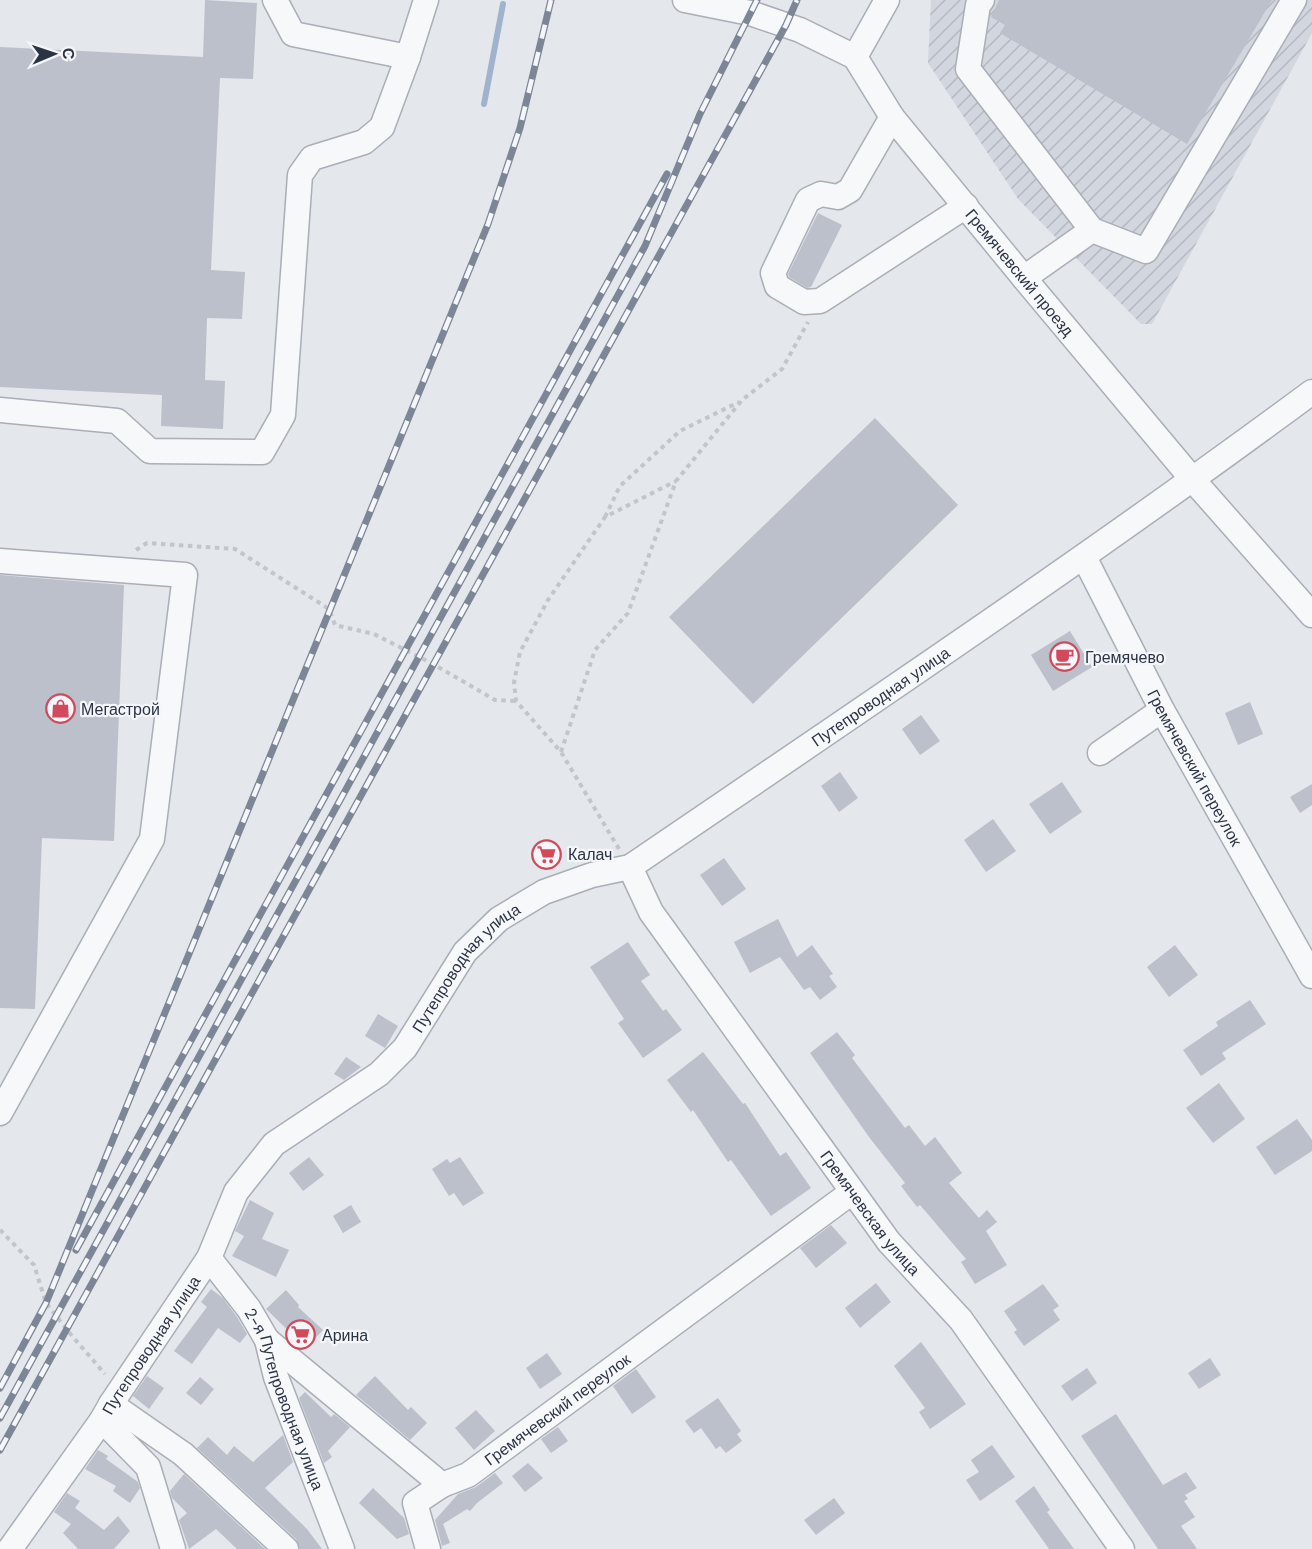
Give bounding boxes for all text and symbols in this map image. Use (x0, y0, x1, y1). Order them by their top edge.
north arrow (24, 24, 84, 84)
text: С (58, 47, 79, 60)
street label: Гремячевский проезд (961, 204, 1079, 341)
cafe icon: Гремячево (1048, 641, 1080, 673)
street label: Путепроводная улица (807, 642, 954, 751)
place label: Гремячево (1085, 647, 1165, 668)
street label: Гремячевский переулок (1143, 686, 1247, 851)
shop icon: Мегастрой (44, 693, 76, 725)
place label: Мегастрой (81, 699, 160, 720)
supermarket icon: Калач (531, 838, 563, 870)
place label: Калач (568, 844, 612, 865)
street label: Путепроводная улица (407, 898, 524, 1036)
street label: Гремячевская улица (816, 1146, 925, 1280)
street label: Путепроводная улица (97, 1271, 205, 1418)
street label: 2-я Путепроводная улица (240, 1304, 329, 1493)
supermarket icon: Арина (285, 1319, 317, 1351)
place label: Арина (322, 1325, 368, 1346)
street label: Гремячевский переулок (480, 1348, 635, 1470)

